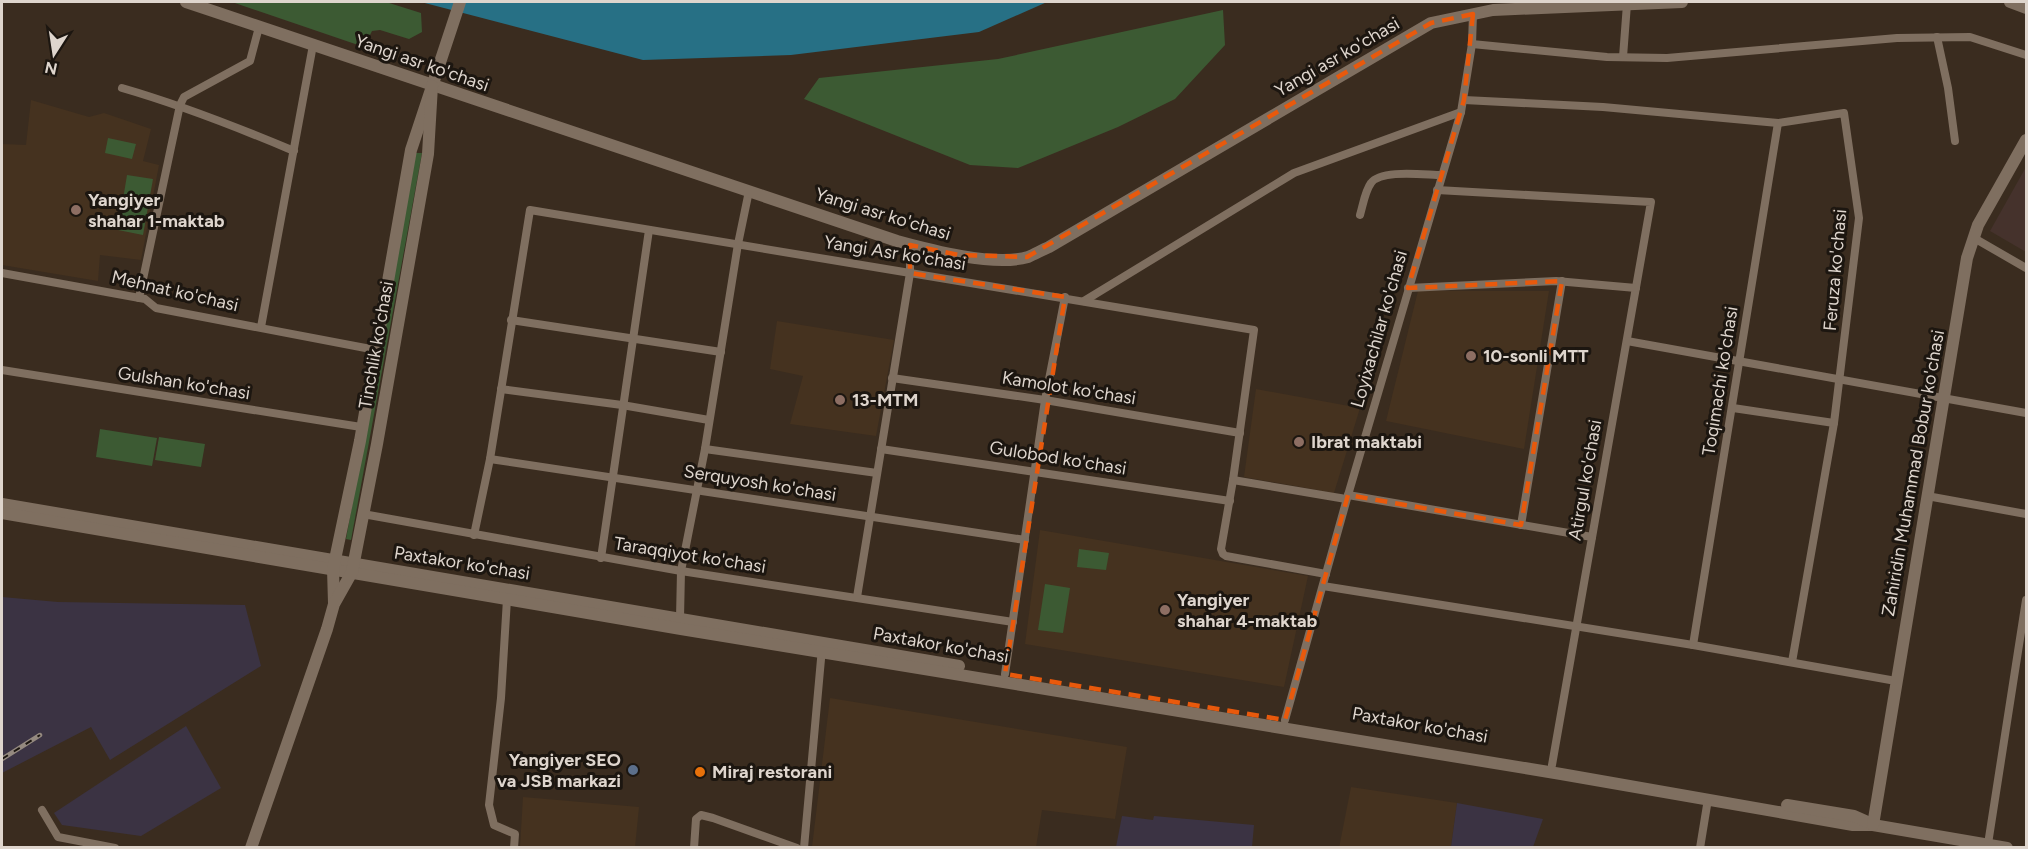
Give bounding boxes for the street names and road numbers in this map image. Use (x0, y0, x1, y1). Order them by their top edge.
street label: Yangi asr ko'chasi (1271, 12, 1403, 102)
street label: Yangi asr ko'chasi (352, 30, 492, 96)
street label: Yangi asr ko'chasi (813, 183, 953, 245)
street label: Feruza ko'chasi (1819, 208, 1851, 332)
street label: Yangi Asr ko'chasi (822, 231, 968, 275)
street label: Loyixachilar ko'chasi (1346, 248, 1412, 410)
street label: Mehnat ko'chasi (109, 266, 241, 316)
street label: Tinchlik ko'chasi (354, 279, 398, 411)
street label: Toqimachi ko'chasi (1697, 305, 1743, 457)
street label: Zahiridin Muhammad Bobur ko'chasi (1877, 328, 1949, 618)
street label: Gulshan ko'chasi (116, 362, 252, 404)
street label: Kamolot ko'chasi (1000, 367, 1138, 409)
street label: Atirgul ko'chasi (1564, 418, 1606, 542)
street label: Gulobod ko'chasi (988, 436, 1128, 480)
street label: Serquyosh ko'chasi (682, 460, 838, 506)
street label: Taraqqiyot ko'chasi (613, 532, 767, 578)
street label: Paxtakor ko'chasi (392, 541, 532, 585)
street label: Paxtakor ko'chasi (871, 622, 1011, 668)
street label: Paxtakor ko'chasi (1350, 702, 1490, 748)

